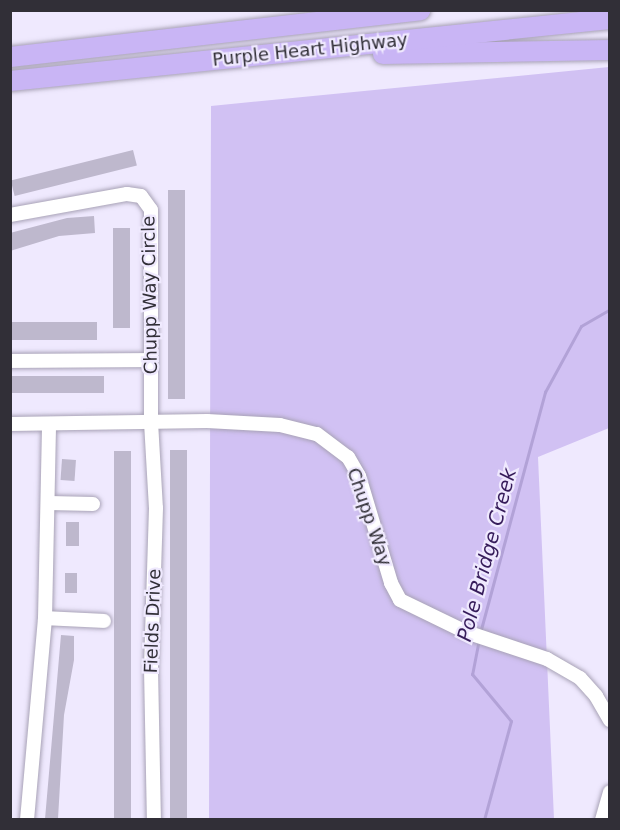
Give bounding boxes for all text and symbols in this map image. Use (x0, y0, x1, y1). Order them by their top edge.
street label: Purple Heart Highway (211, 29, 409, 71)
street label: Chupp Way Circle (138, 216, 162, 374)
street label: Chupp Way (342, 465, 396, 569)
water label: Pole Bridge Creek (452, 466, 522, 644)
street label: Fields Drive (140, 568, 166, 674)

